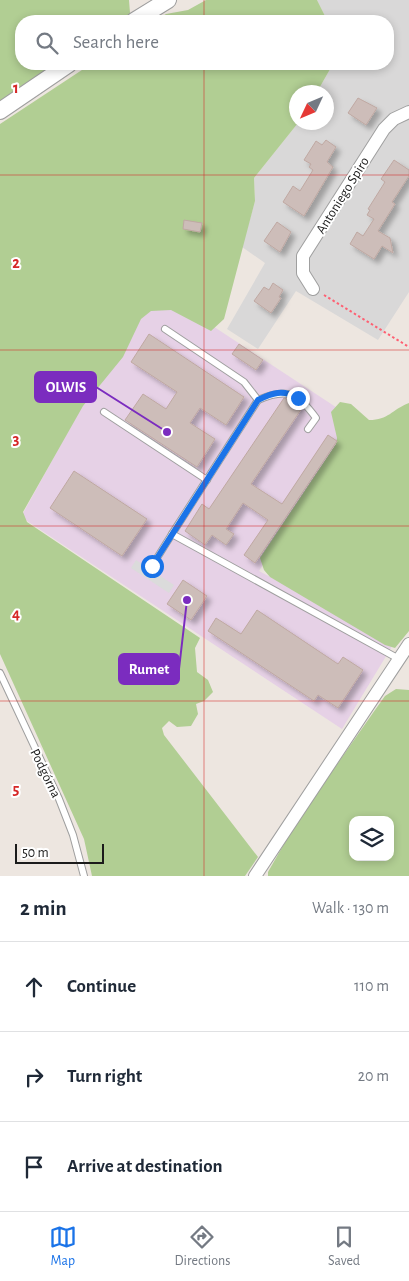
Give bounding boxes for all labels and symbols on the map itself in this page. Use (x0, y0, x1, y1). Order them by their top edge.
text: 1 (13, 80, 19, 96)
north arrow (289, 85, 334, 130)
street label: Antoniego Spiro (314, 155, 372, 236)
text: 2 (12, 255, 20, 271)
callout: OLWIS (35, 372, 96, 402)
text: OLWIS (46, 380, 86, 395)
route end (287, 387, 310, 410)
text: 3 (13, 431, 20, 447)
route start (141, 555, 164, 578)
text: 4 (12, 606, 20, 622)
callout: Rumet (119, 654, 179, 684)
text: Rumet (129, 662, 169, 677)
street label: Podgórna (27, 747, 63, 801)
text: 5 (13, 781, 20, 797)
scale bar (15, 841, 104, 864)

